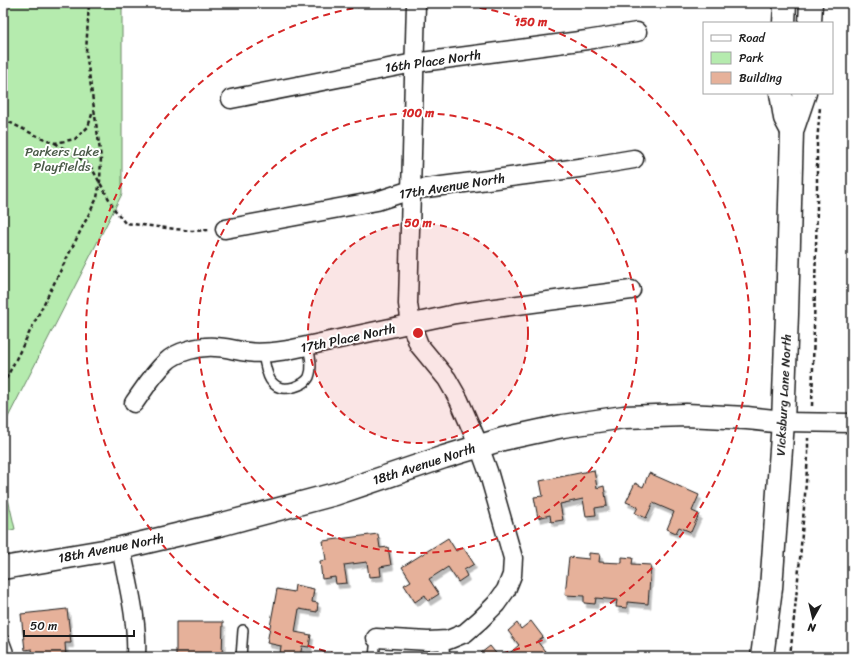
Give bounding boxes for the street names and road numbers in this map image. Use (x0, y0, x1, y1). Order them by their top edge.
street label: 16th Place North (384, 43, 483, 79)
street label: 17th Avenue North (397, 166, 507, 206)
street label: 17th Place North (298, 317, 398, 359)
street label: Vicksburg Lane North (768, 333, 798, 457)
street label: 18th Avenue North (369, 436, 479, 491)
street label: 18th Avenue North (56, 526, 166, 570)

